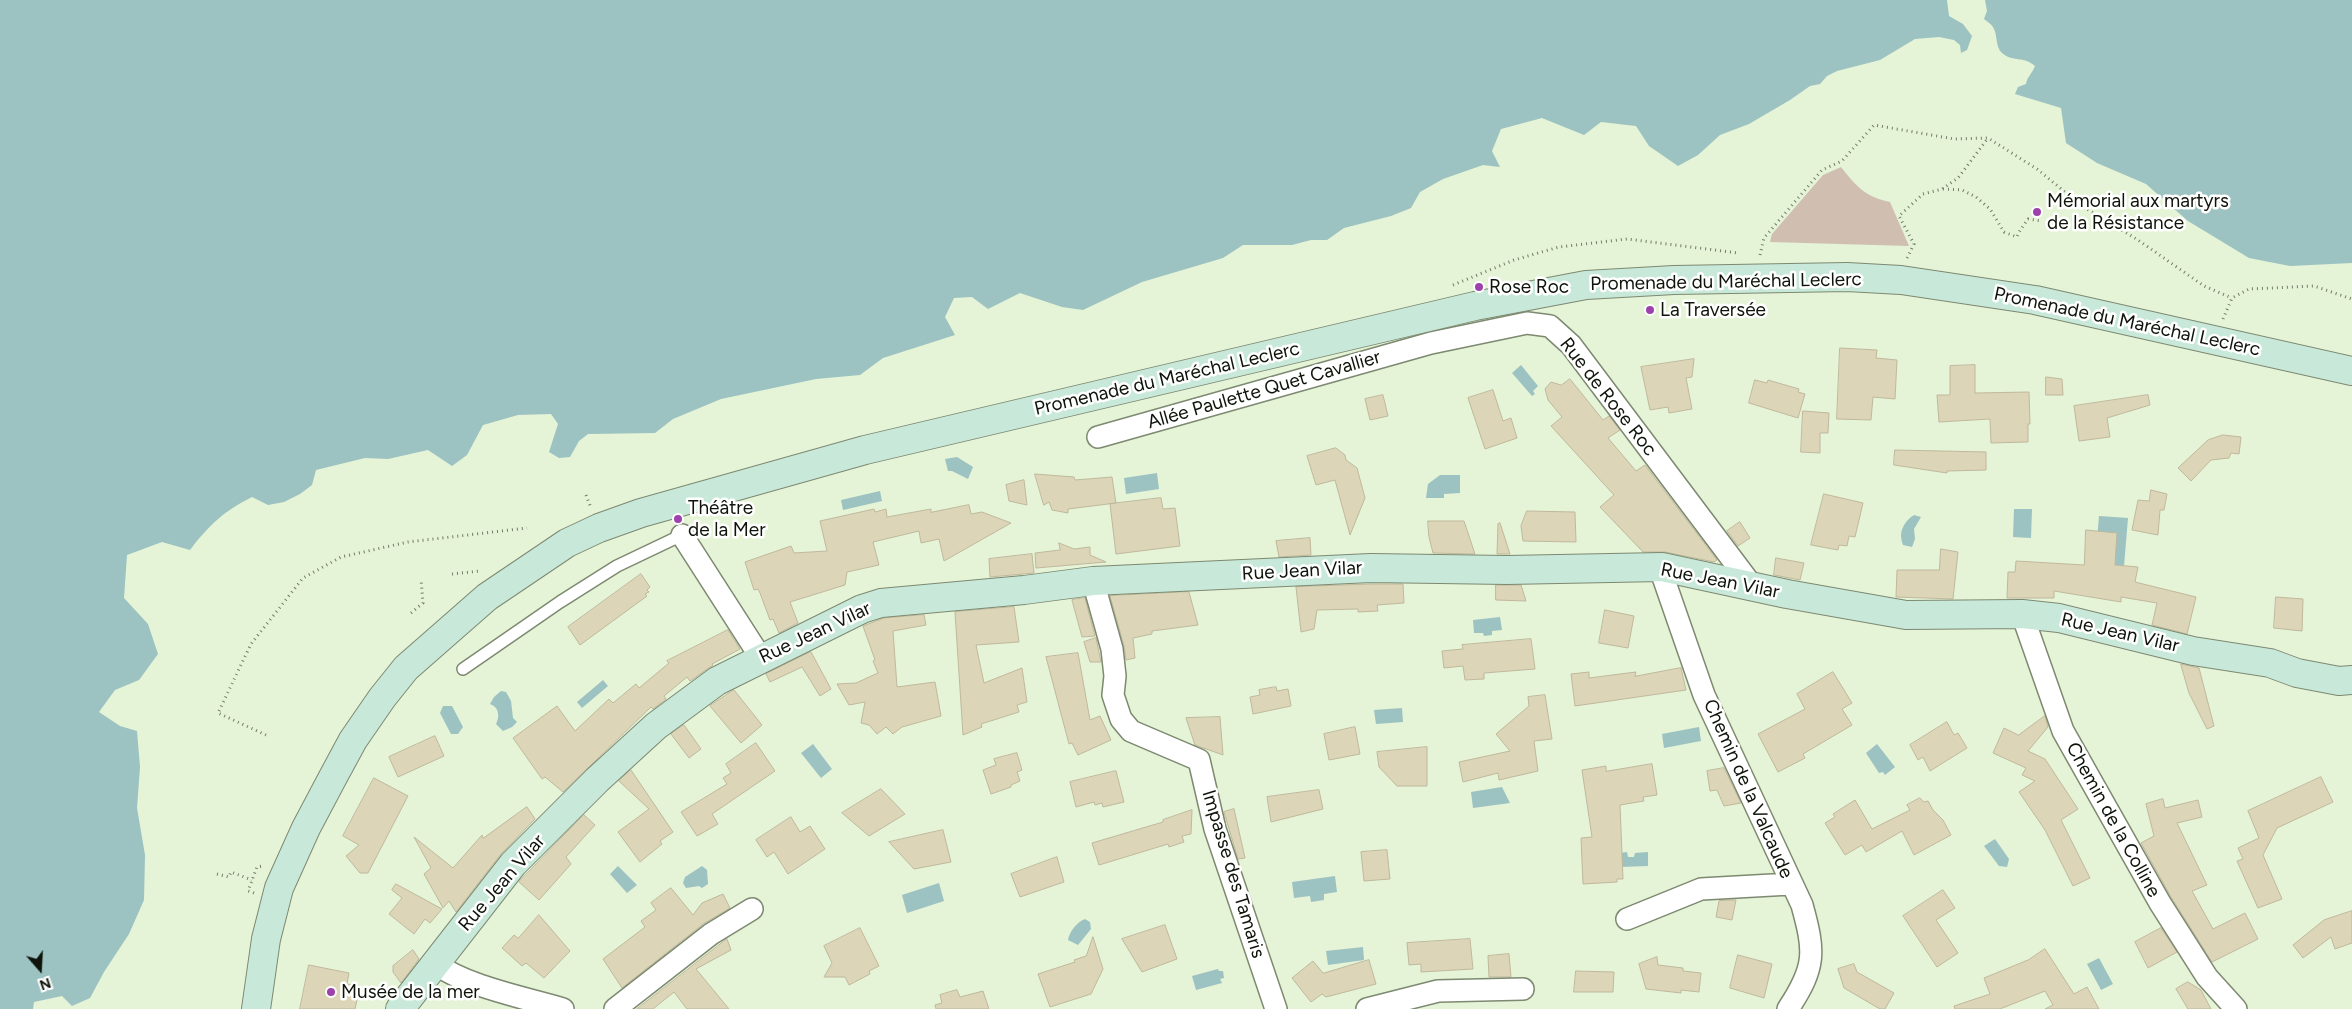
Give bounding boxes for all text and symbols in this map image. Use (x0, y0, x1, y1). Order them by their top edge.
place label: Mémorial aux martyrs de la Résistance (2047, 190, 2229, 234)
marker: Mémorial aux martyrs de la Résistance (2031, 206, 2043, 218)
street label: Promenade du Maréchal Leclerc (1590, 268, 1862, 296)
place label: Rose Roc (1489, 276, 1569, 298)
marker: Rose Roc (1473, 281, 1485, 293)
street label: Promenade du Maréchal Leclerc (1992, 283, 2262, 361)
place label: La Traversée (1660, 299, 1766, 321)
marker: La Traversée (1644, 304, 1656, 316)
street label: Rue de Rose Roc (1555, 333, 1661, 461)
street label: Promenade du Maréchal Leclerc (1032, 337, 1302, 421)
street label: Allée Paulette Quet Cavallier (1145, 346, 1383, 434)
place label: Théâtre de la Mer (688, 497, 766, 541)
marker: Théâtre de la Mer (672, 513, 684, 525)
street label: Rue Jean Vilar (1241, 556, 1363, 586)
street label: Rue Jean Vilar (1659, 558, 1781, 604)
street label: Rue Jean Vilar (756, 597, 874, 669)
street label: Rue Jean Vilar (2059, 608, 2181, 658)
street label: Chemin de la Valcaude (1698, 696, 1798, 882)
street label: Chemin de la Colline (2061, 738, 2165, 902)
street label: Impasse des Tamaris (1197, 787, 1269, 961)
street label: Rue Jean Vilar (454, 830, 550, 936)
north arrow (15, 944, 65, 994)
text: N (37, 974, 53, 993)
place label: Musée de la mer (341, 981, 480, 1003)
marker: Musée de la mer (325, 986, 337, 998)

